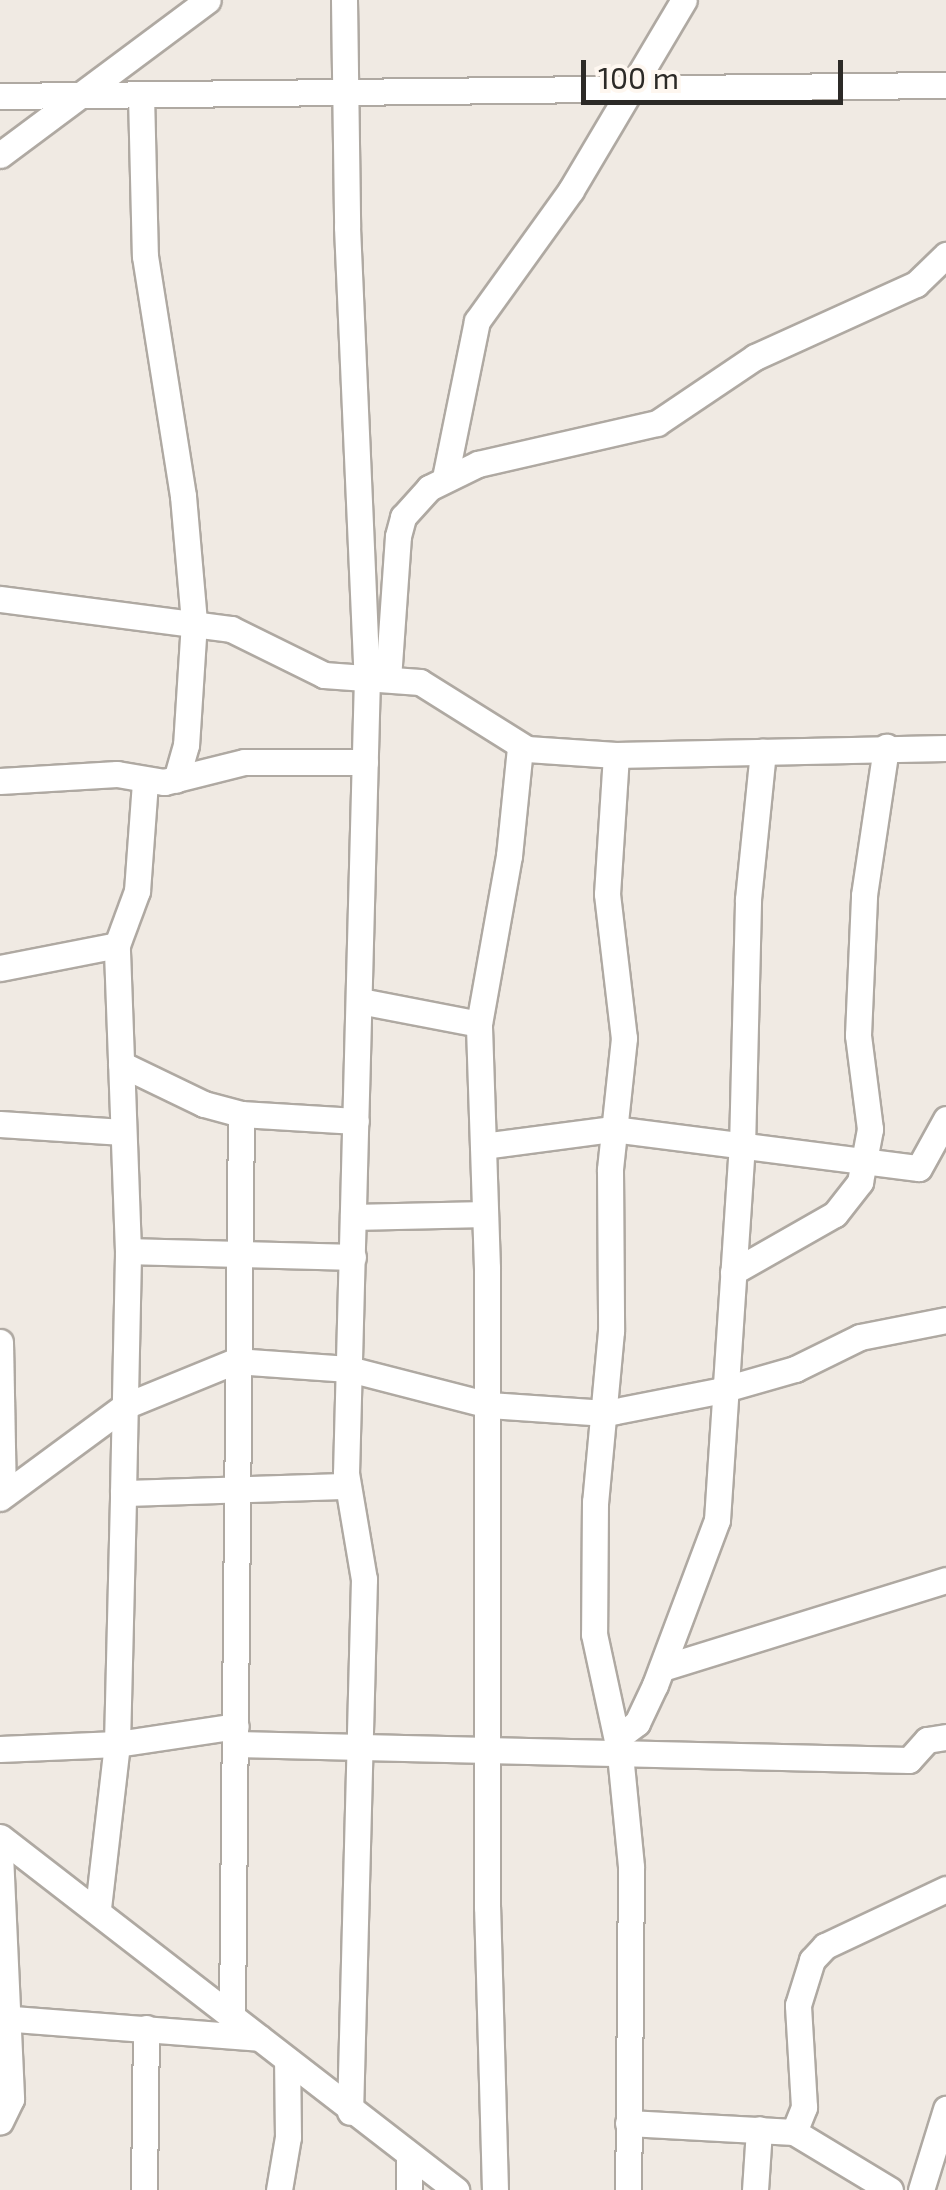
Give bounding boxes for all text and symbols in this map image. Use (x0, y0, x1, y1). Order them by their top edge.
scale bar (586, 40, 848, 102)
text: 100 m (598, 59, 679, 95)

